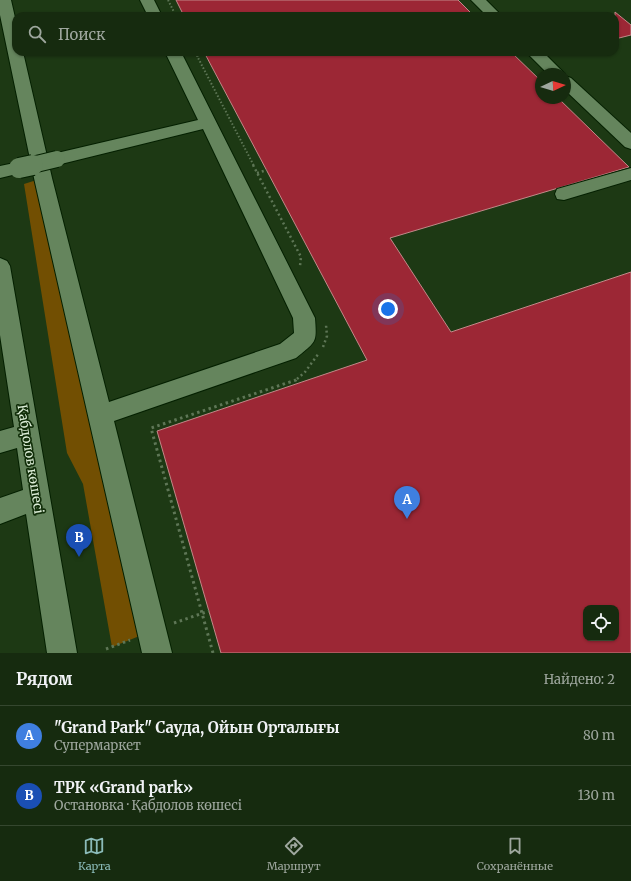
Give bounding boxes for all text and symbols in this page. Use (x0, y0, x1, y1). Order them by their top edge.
search box (12, 12, 619, 56)
icon: search (26, 23, 48, 45)
text: Поиск (58, 25, 105, 44)
north arrow (535, 68, 571, 104)
your location (378, 299, 398, 319)
street label: Қабдолов көшесі (13, 403, 48, 515)
pin: A (394, 486, 420, 519)
pin: B (66, 524, 92, 557)
map controls (583, 605, 619, 641)
button: locate (583, 605, 619, 641)
text: Рядом (16, 668, 72, 690)
text: Найдено: 2 (544, 671, 615, 688)
text: "Grand Park" Сауда, Ойын Орталығы (54, 718, 340, 737)
text: A (24, 727, 34, 744)
text: 80 m (583, 727, 615, 744)
text: Супермаркет (54, 737, 141, 754)
text: ТРК «Grand park» (54, 778, 193, 797)
text: B (24, 787, 34, 804)
text: 130 m (578, 787, 615, 804)
text: Остановка · Қабдолов көшесі (54, 797, 242, 814)
tab: Карта (78, 835, 111, 873)
tab: Маршрут (267, 835, 321, 873)
tab: Сохранённые (477, 835, 553, 873)

